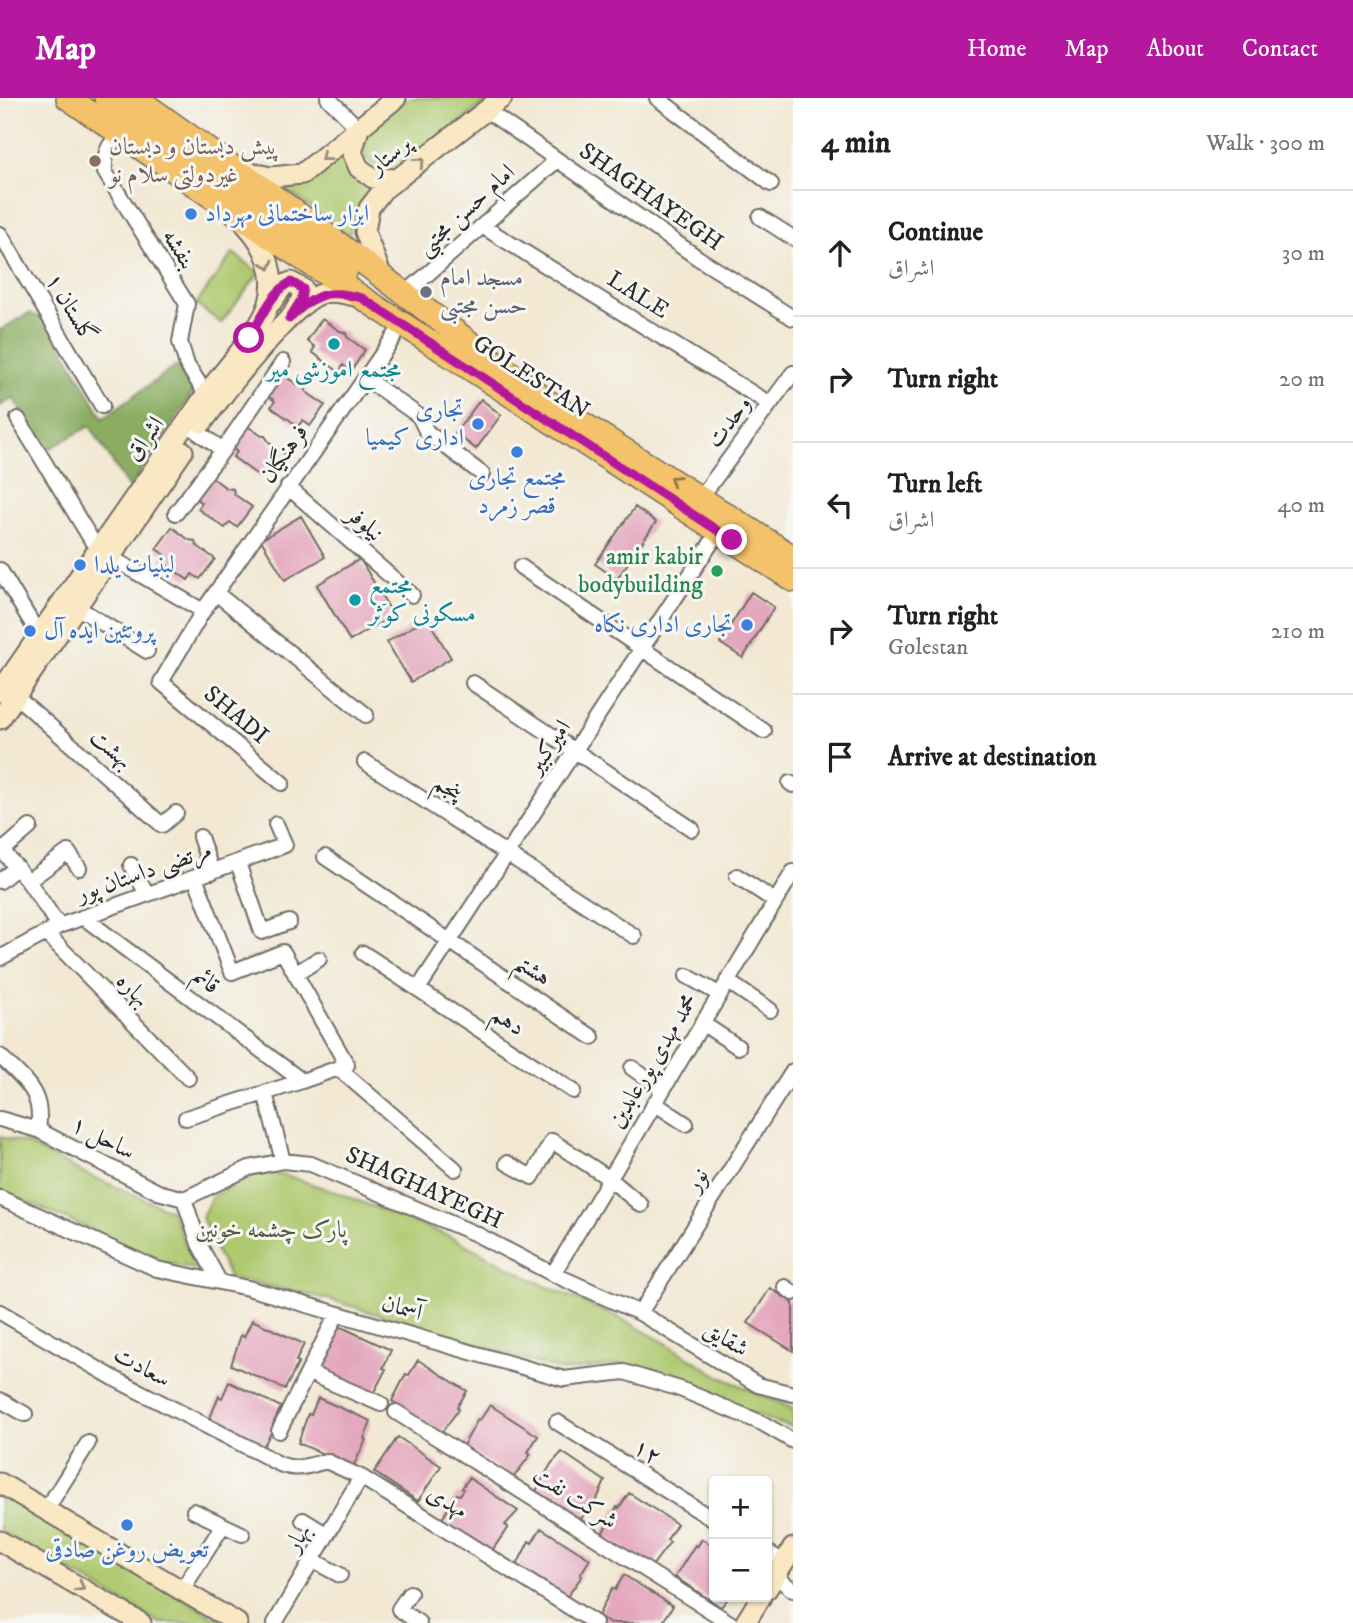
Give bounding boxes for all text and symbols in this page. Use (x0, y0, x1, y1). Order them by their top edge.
text: Map (35, 29, 96, 70)
text: Home (967, 34, 1026, 64)
text: Map (1064, 34, 1109, 64)
text: About (1147, 34, 1204, 64)
text: Contact (1242, 34, 1318, 64)
text: 4 min (821, 125, 891, 162)
street label: پرستار (361, 127, 419, 182)
text: Walk · 300 m (1206, 129, 1325, 158)
place label: پیش دبستان و دبستان غیردولتی سلام نو (107, 132, 279, 195)
street label: SHAGHAYEGH (573, 136, 729, 258)
one-way arrow (320, 148, 332, 161)
marker: پیش دبستان و دبستان غیردولتی سلام نو (87, 153, 103, 169)
one-way arrow (413, 157, 425, 170)
street label: امام حسن مجتبی (410, 158, 525, 266)
place label: ابزار ساختمانی مهرداد (205, 199, 369, 229)
marker: ابزار ساختمانی مهرداد (183, 206, 199, 222)
text: Continue (888, 216, 983, 249)
street label: بنفشه (155, 223, 203, 275)
icon: ahead (821, 234, 859, 272)
text: 30 m (1282, 239, 1325, 268)
text: اشراق (888, 254, 934, 283)
one-way arrow (260, 258, 274, 270)
place label: مسجد امام حسن مجتبی (440, 263, 527, 325)
street label: LALE (602, 264, 674, 326)
street label: گلستان ۱ (38, 267, 104, 349)
marker: مسجد امام حسن مجتبی (418, 284, 434, 300)
route start (233, 322, 264, 353)
street label: GOLESTAN (467, 328, 595, 426)
marker: مجتمع اموزشی میر (326, 336, 342, 352)
place label: مجتمع اموزشی میر (264, 355, 402, 391)
icon: right (821, 360, 859, 398)
text: Turn right (888, 363, 998, 396)
text: 20 m (1279, 365, 1325, 394)
street label: وحدت (700, 390, 758, 454)
place label: تجاری اداری کیمیا (366, 395, 464, 453)
street label: اشراق (119, 411, 171, 467)
marker: تجاری اداری کیمیا (470, 416, 486, 432)
street label: فرهنگیان (253, 419, 315, 489)
marker: مجتمع تجاری قصر زمرد (509, 444, 525, 460)
place label: مجتمع تجاری قصر زمرد (468, 463, 566, 522)
text: Turn left (888, 468, 982, 501)
one-way arrow (669, 476, 682, 489)
icon: left (821, 486, 859, 524)
text: 40 m (1277, 491, 1325, 520)
street label: نیلوفر (338, 498, 390, 548)
text: اشراق (888, 506, 934, 535)
route end (716, 524, 747, 555)
place label: amir kabir bodybuilding (578, 542, 703, 600)
place label: لبنیات یلدا (94, 550, 175, 580)
marker: لبنیات یلدا (72, 557, 88, 573)
marker: amir kabir bodybuilding (709, 563, 725, 579)
place label: مجتمع مسکونی کوثر (366, 571, 476, 629)
marker: مجتمع مسکونی کوثر (347, 592, 363, 608)
text: Turn right (888, 600, 998, 633)
place label: تجاری اداری نکاه (594, 610, 733, 640)
icon: right (821, 612, 859, 650)
place label: پروتئین ایده آل (44, 616, 157, 646)
marker: تجاری اداری نکاه (739, 617, 755, 633)
text: 210 m (1271, 617, 1325, 646)
marker: پروتئین ایده آل (22, 623, 38, 639)
text: Golestan (888, 633, 968, 662)
street label: SHADI (197, 679, 275, 751)
street label: امیرکبیر (518, 714, 578, 782)
street label: بهشت (83, 722, 139, 776)
icon: arrive (821, 738, 859, 776)
text: Arrive at destination (888, 741, 1097, 774)
street label: پنجم (424, 768, 470, 815)
street label: مرتضی داستان پور (70, 835, 216, 911)
street label: هشتم (504, 947, 557, 1000)
street label: قائم (183, 961, 226, 1005)
street label: بهاره (109, 966, 157, 1014)
street label: محمد مهدی پورعابدین (601, 988, 706, 1134)
street label: دهم (482, 999, 531, 1048)
street label: ساحل ۱ (65, 1109, 140, 1168)
street label: SHAGHAYEGH (341, 1140, 507, 1236)
street label: نور (677, 1163, 716, 1199)
park label: پارک چشمه خونین (195, 1215, 348, 1246)
street label: آسمان (378, 1288, 429, 1329)
street label: شقایق (698, 1314, 754, 1364)
street label: سعادت (108, 1339, 176, 1395)
street label: ۱۲ (627, 1432, 667, 1472)
street label: شرکت نفت (527, 1460, 623, 1536)
map controls (709, 1476, 772, 1602)
button: + (709, 1476, 772, 1539)
street label: مهدی (421, 1478, 473, 1526)
marker: تعویض روغن صادقی (119, 1517, 135, 1533)
street label: بهار (277, 1518, 318, 1559)
place label: تعویض روغن صادقی (45, 1535, 209, 1565)
button: − (709, 1539, 772, 1602)
one-way arrow (73, 1579, 86, 1592)

